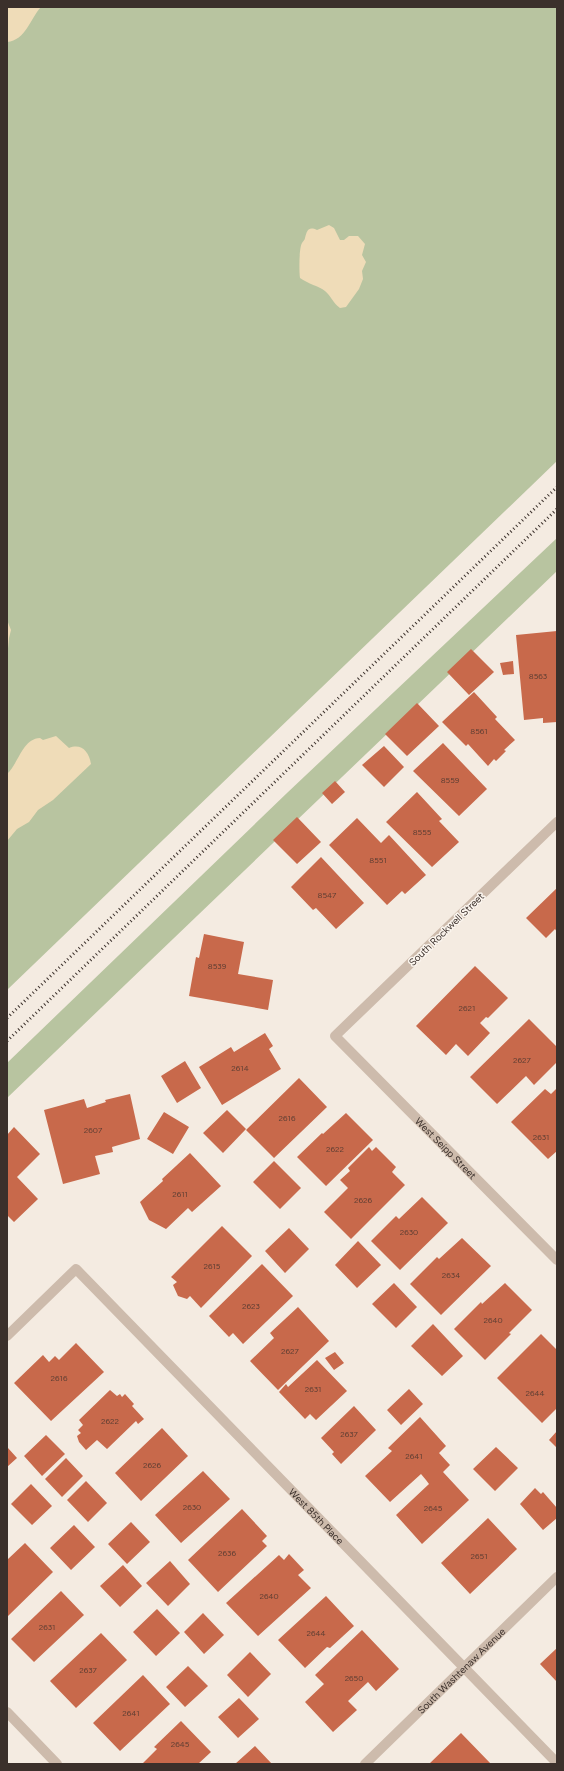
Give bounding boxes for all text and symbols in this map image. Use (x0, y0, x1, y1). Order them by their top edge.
house number: 8563 (529, 671, 547, 681)
house number: 8561 (470, 726, 488, 736)
house number: 8559 (441, 775, 460, 785)
house number: 8555 (413, 827, 432, 837)
house number: 8551 (369, 855, 387, 865)
house number: 8547 (318, 890, 337, 900)
street label: South Rockwell Street (406, 890, 487, 969)
house number: 8539 (208, 961, 227, 971)
house number: 2621 (459, 1003, 475, 1013)
house number: 2627 (513, 1055, 532, 1065)
house number: 2614 (231, 1063, 249, 1073)
house number: 2616 (279, 1113, 296, 1123)
street label: West Seipp Street (412, 1115, 479, 1182)
house number: 2607 (84, 1125, 103, 1135)
house number: 2631 (533, 1132, 549, 1142)
house number: 2622 (326, 1144, 344, 1154)
house number: 2611 (172, 1189, 188, 1199)
house number: 2626 (354, 1195, 372, 1205)
house number: 2630 (400, 1227, 418, 1237)
house number: 2615 (204, 1261, 221, 1271)
house number: 2634 (442, 1270, 460, 1280)
house number: 2623 (242, 1301, 260, 1311)
house number: 2640 (483, 1315, 503, 1325)
house number: 2627 (281, 1346, 300, 1356)
house number: 2616 (51, 1373, 68, 1383)
house number: 2631 (305, 1384, 321, 1394)
house number: 2644 (526, 1388, 544, 1398)
house number: 2622 (101, 1416, 119, 1426)
house number: 2637 (340, 1429, 359, 1439)
house number: 2641 (405, 1451, 423, 1461)
house number: 2626 (143, 1460, 161, 1470)
street label: West 85th Place (286, 1486, 347, 1548)
house number: 2630 (183, 1502, 201, 1512)
house number: 2645 (424, 1503, 443, 1513)
house number: 2636 (218, 1548, 236, 1558)
house number: 2651 (471, 1551, 487, 1561)
house number: 2640 (259, 1591, 279, 1601)
house number: 2631 (39, 1622, 55, 1632)
street label: South Washtenaw Avenue (415, 1625, 509, 1717)
house number: 2644 (307, 1628, 325, 1638)
house number: 2637 (79, 1665, 98, 1675)
house number: 2650 (345, 1673, 363, 1683)
house number: 2641 (122, 1708, 140, 1718)
house number: 2645 (171, 1739, 190, 1749)

